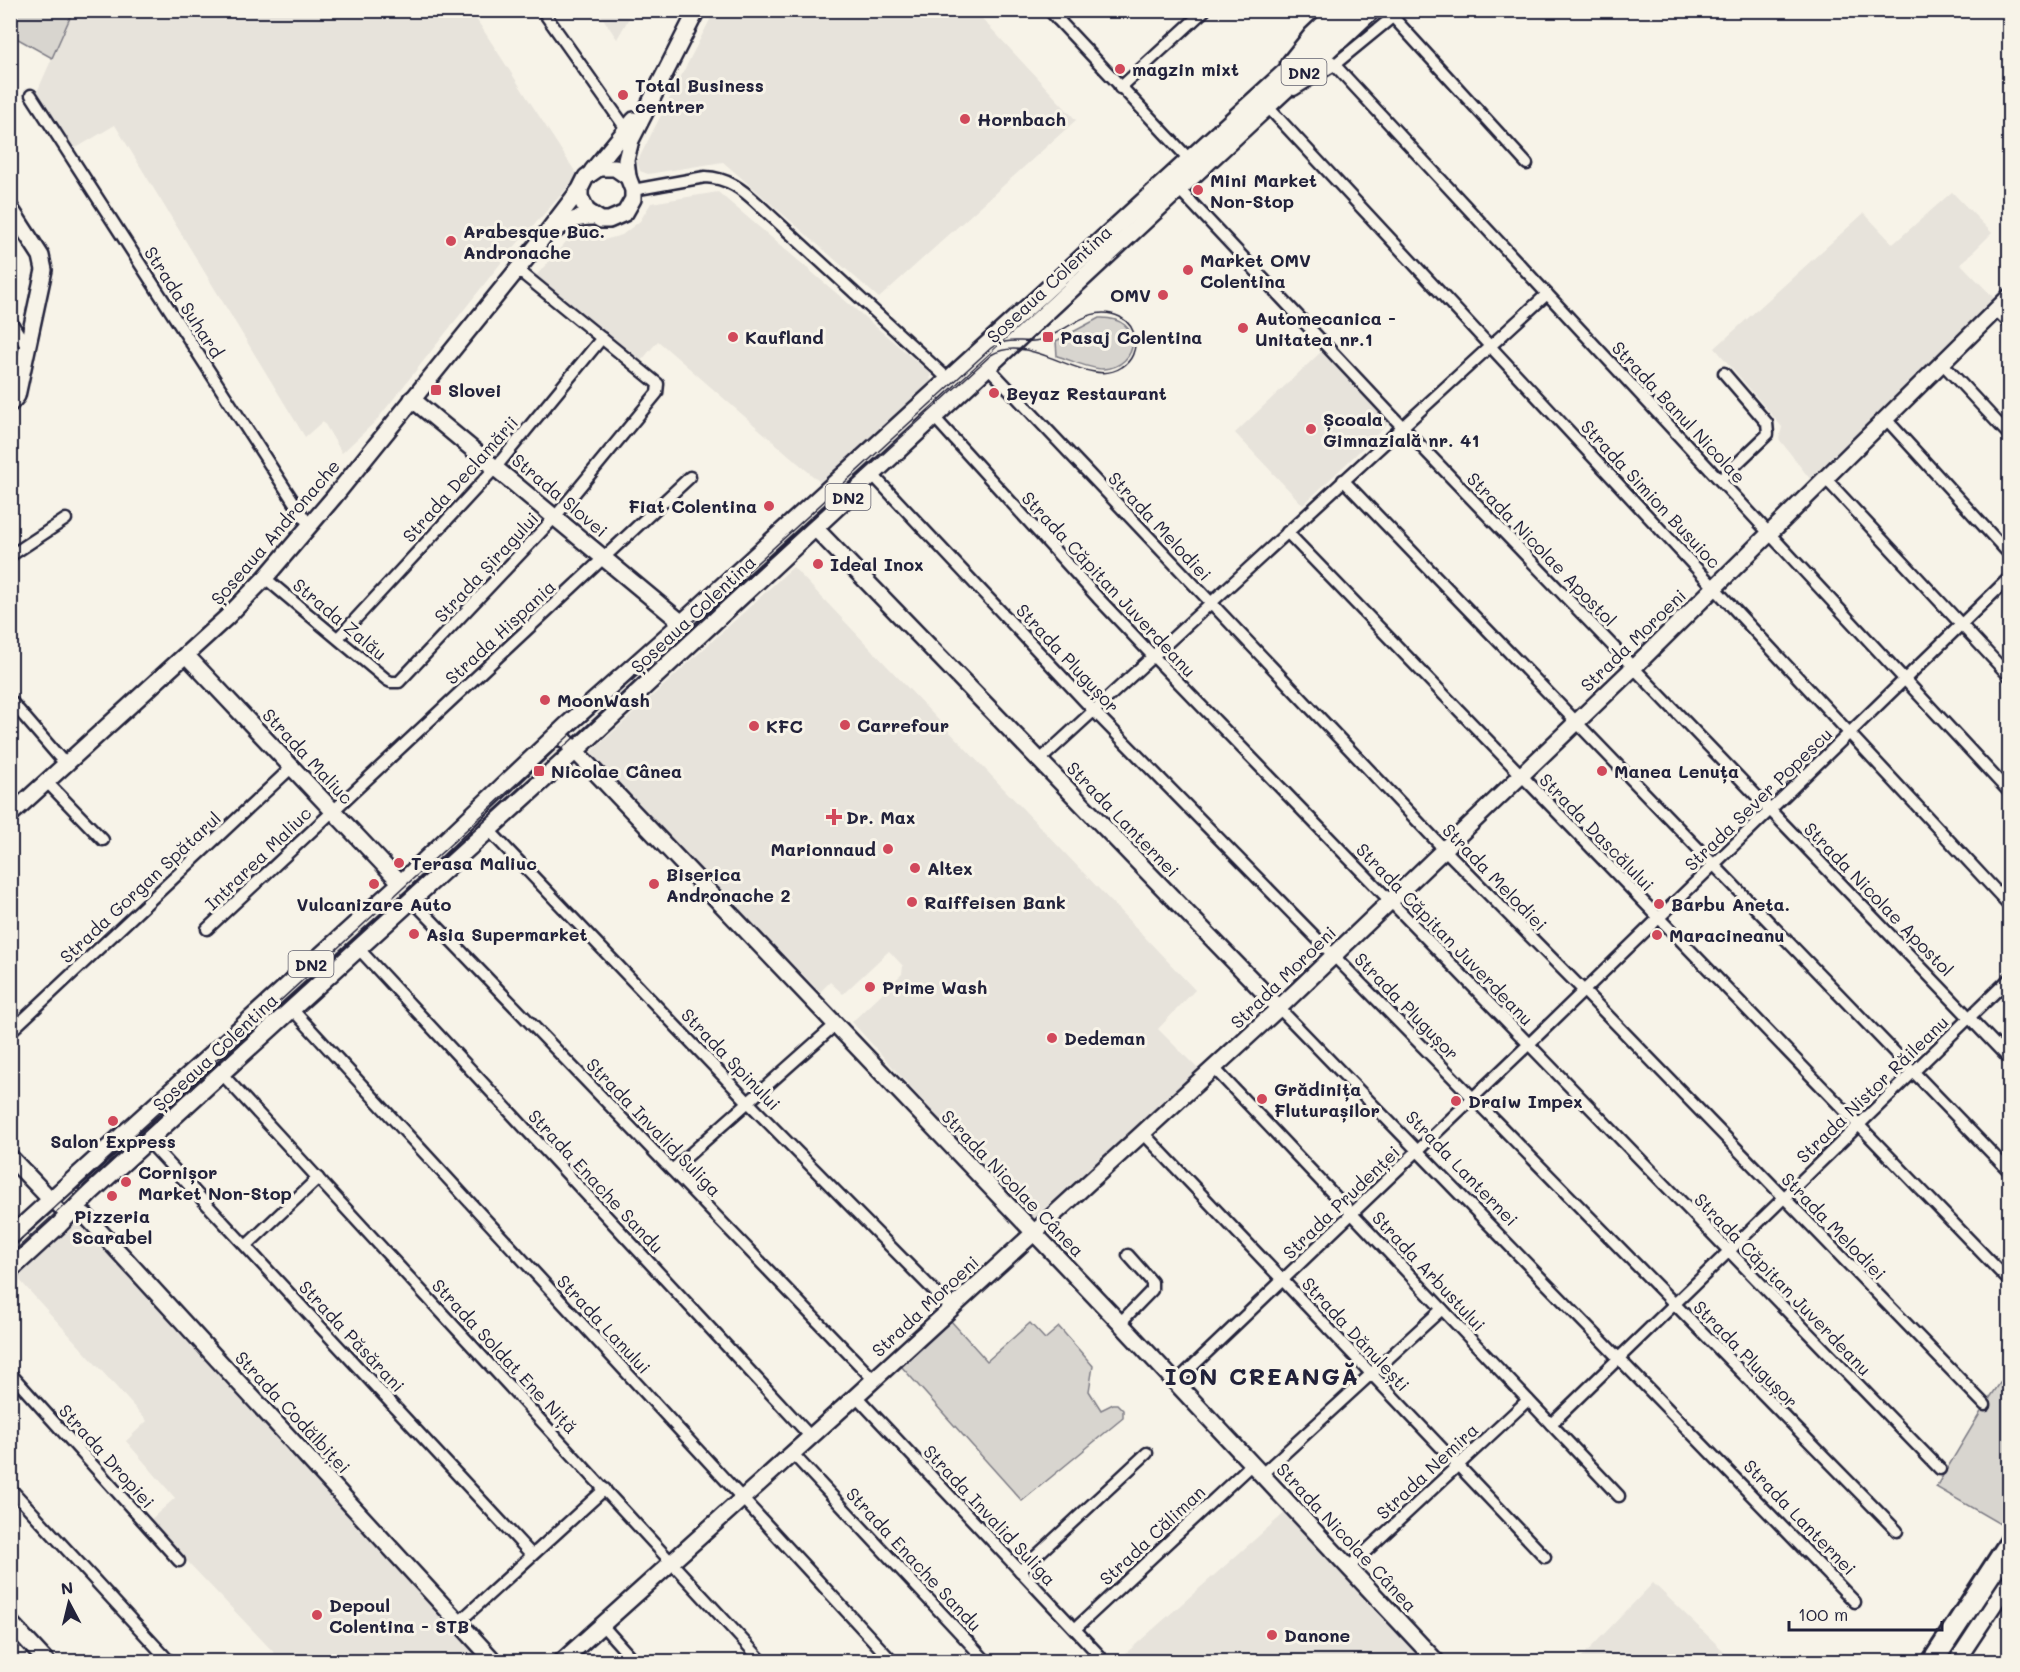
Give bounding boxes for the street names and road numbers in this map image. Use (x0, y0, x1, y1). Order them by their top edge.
road number: DN2 (1282, 59, 1326, 85)
street label: Șoseaua Colentina (981, 220, 1117, 348)
street label: Strada Suhard (139, 242, 229, 362)
street label: Strada Banul Nicolae (1607, 336, 1751, 488)
street label: Strada Declamării (397, 411, 523, 547)
street label: Strada Simion Busuioc (1576, 415, 1726, 573)
street label: Strada Slovei (507, 448, 613, 542)
street label: Șoseaua Andronache (205, 454, 345, 610)
street label: Strada Melodiei (1103, 466, 1217, 586)
street label: Strada Nicolae Apostol (1462, 467, 1622, 631)
road number: DN2 (826, 484, 870, 510)
street label: Strada Căpitan Juverdeanu (1017, 486, 1201, 682)
street label: Strada Șiragului (429, 507, 543, 627)
street label: Șoseaua Colentina (625, 550, 761, 678)
street label: Strada Zalău (288, 573, 392, 665)
street label: Strada Hispania (440, 575, 560, 689)
street label: Strada Moroeni (1575, 583, 1691, 697)
street label: Strada Plugușor (1011, 598, 1125, 718)
street label: Strada Maliuc (257, 703, 359, 809)
street label: Strada Sever Popescu (1679, 722, 1837, 876)
street label: Strada Lanternei (1062, 756, 1184, 882)
street label: Strada Dascălului (1535, 768, 1659, 896)
street label: Intrarea Maliuc (200, 801, 316, 915)
street label: Strada Gorgan Spătarul (54, 806, 226, 968)
street label: Strada Nicolae Apostol (1799, 817, 1959, 981)
street label: Strada Melodiei (1437, 818, 1553, 936)
street label: Strada Căpitan Juverdeanu (1351, 837, 1539, 1031)
street label: Strada Moroeni (1225, 920, 1341, 1034)
street label: Strada Plugușor (1349, 947, 1465, 1065)
road number: DN2 (288, 951, 334, 977)
street label: Șoseaua Colentina (147, 988, 283, 1116)
street label: Strada Spinului (676, 1003, 786, 1115)
street label: Strada Nistor Răileanu (1791, 1010, 1953, 1168)
street label: Strada Invalid Suliga (581, 1052, 727, 1202)
street label: Strada Enache Sandu (523, 1104, 669, 1258)
street label: Strada Nicolae Cânea (936, 1104, 1090, 1262)
street label: Strada Lanternei (1401, 1105, 1523, 1231)
street label: Strada Prudenței (1277, 1140, 1405, 1264)
street label: Strada Melodiei (1776, 1167, 1892, 1285)
street label: Strada Căpitan Juverdeanu (1689, 1187, 1877, 1381)
street label: Strada Arbustului (1367, 1206, 1491, 1336)
street label: Strada Moroeni (866, 1250, 984, 1362)
street label: Strada Lanului (552, 1269, 656, 1379)
street label: Strada Dănulești (1297, 1272, 1415, 1396)
street label: Strada Soldat Ene Niță (427, 1273, 583, 1439)
street label: Strada Păsărani (294, 1275, 410, 1397)
street label: Strada Plugușor (1688, 1295, 1804, 1413)
street label: Strada Codălbiței (230, 1346, 356, 1478)
street label: Strada Dropiei (54, 1399, 160, 1513)
street label: Strada Nemira (1371, 1417, 1483, 1525)
street label: Strada Invalid Suliga (918, 1439, 1062, 1591)
street label: Strada Lanternei (1739, 1454, 1861, 1580)
street label: Strada Nicolae Cânea (1271, 1457, 1423, 1617)
street label: Strada Căliman (1094, 1480, 1210, 1590)
street label: Strada Enache Sandu (841, 1482, 987, 1636)

